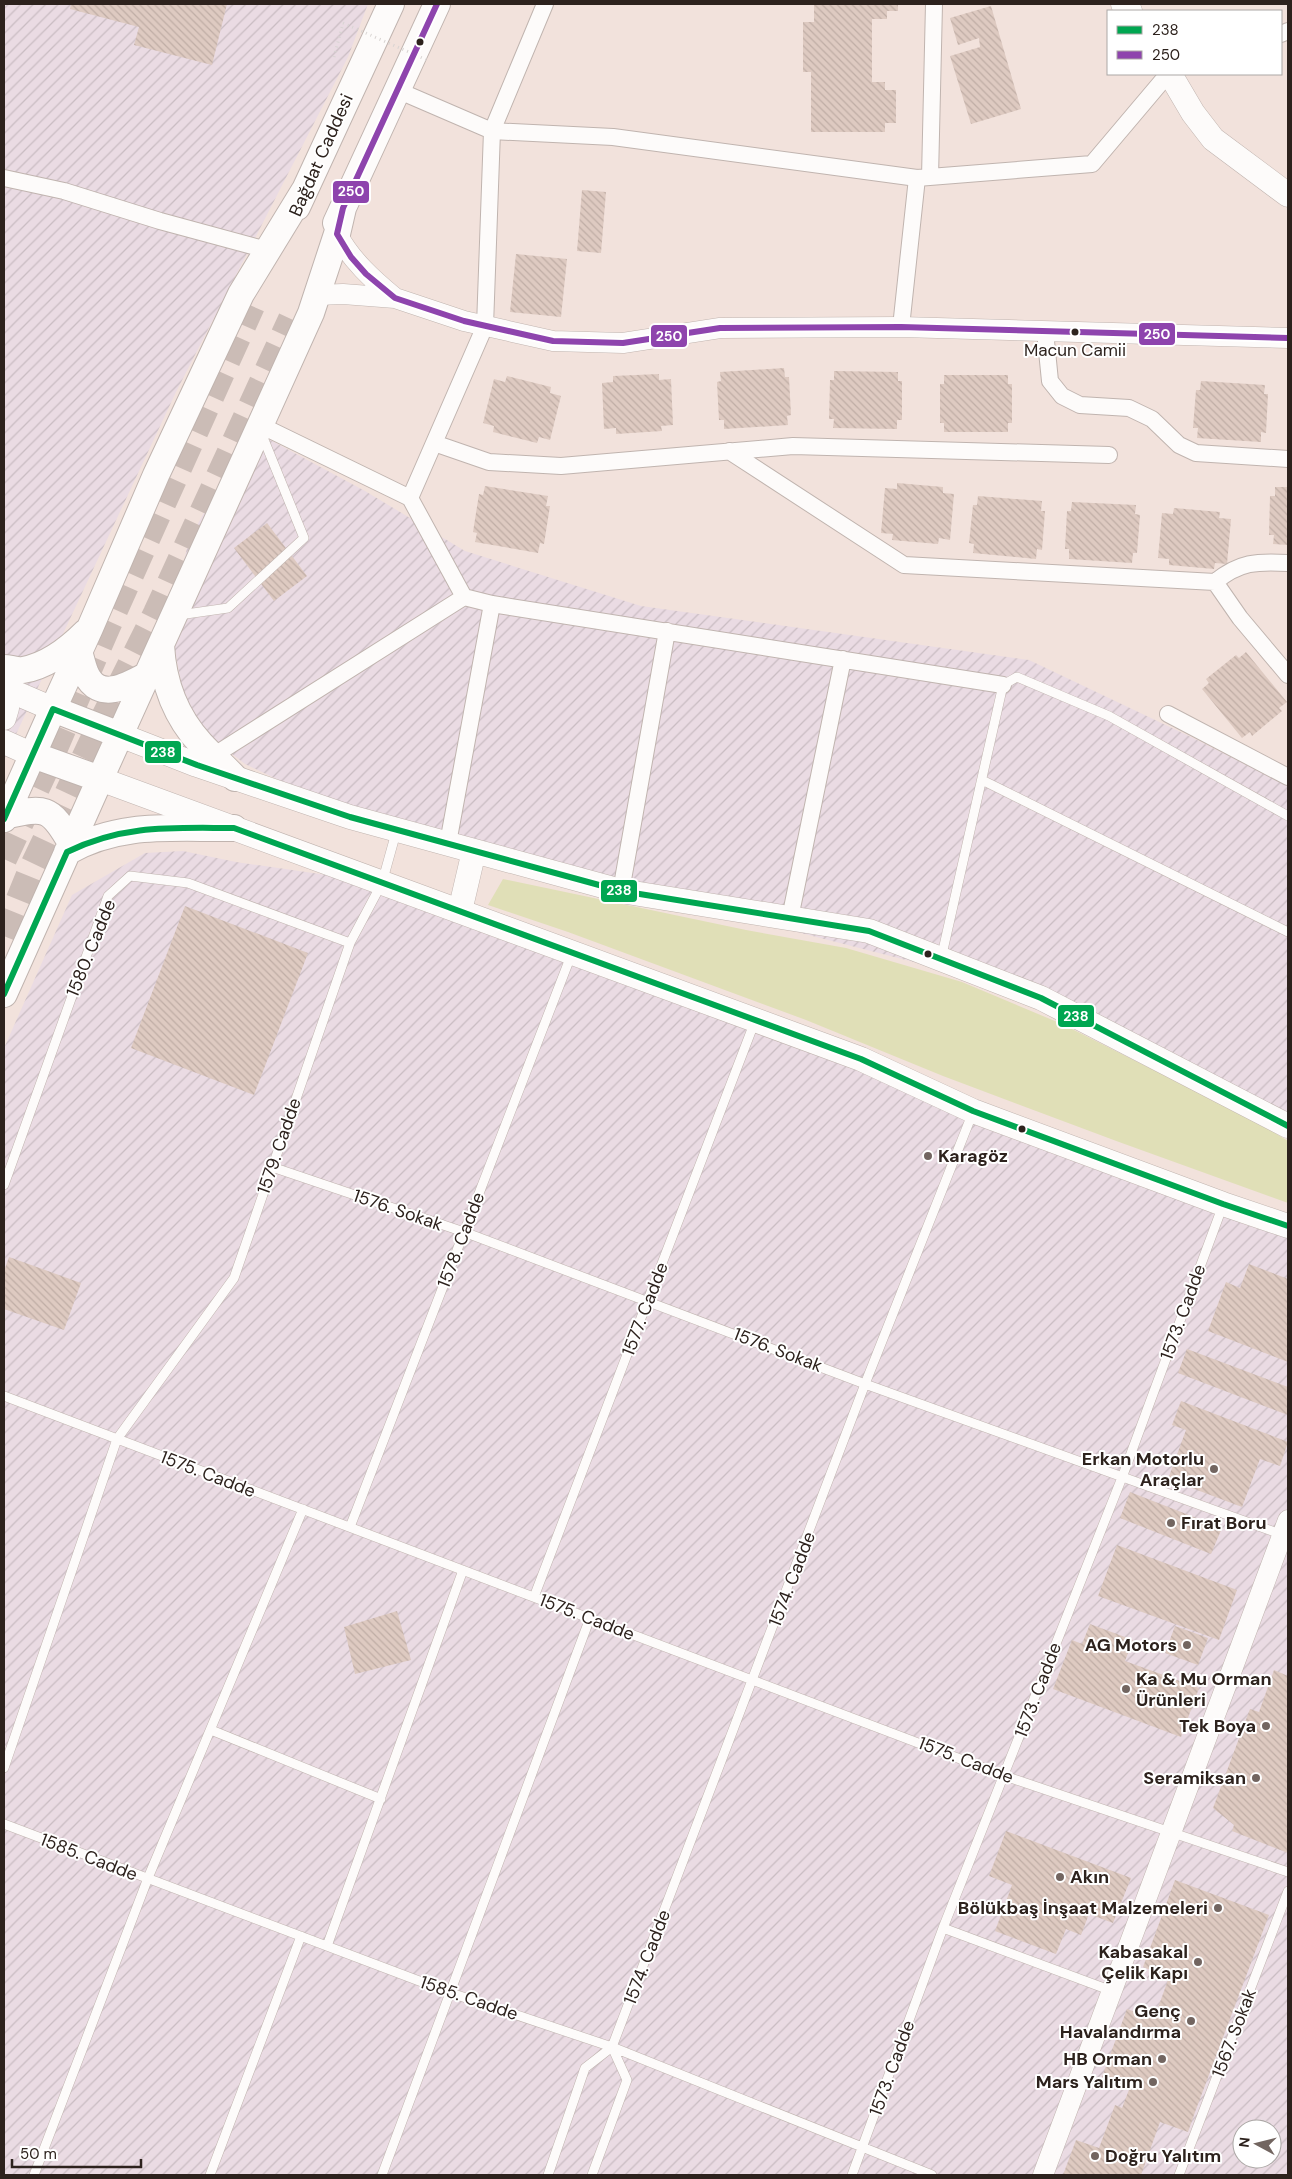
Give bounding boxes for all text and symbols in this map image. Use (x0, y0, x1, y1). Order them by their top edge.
legend (1107, 10, 1282, 75)
text: 238 (1152, 20, 1179, 40)
unlabelled marker (415, 37, 425, 47)
text: 250 (1152, 45, 1180, 65)
street label: Bağdat Caddesi (283, 90, 359, 220)
line badge: 250 (332, 180, 370, 204)
text: 250 (338, 182, 364, 200)
line badge: 250 (1138, 322, 1176, 346)
line badge: 250 (650, 324, 688, 348)
text: 250 (1144, 325, 1170, 343)
text: 250 (656, 327, 682, 345)
marker: Macun Camii (1070, 327, 1080, 337)
place label: Macun Camii (1024, 339, 1126, 361)
line badge: 238 (144, 740, 182, 764)
text: 238 (150, 743, 176, 761)
line badge: 238 (600, 879, 638, 903)
text: 238 (606, 881, 632, 899)
street label: 1580. Cadde (61, 896, 121, 1000)
unlabelled marker (923, 949, 933, 959)
line badge: 238 (1057, 1004, 1095, 1028)
text: 238 (1063, 1007, 1089, 1025)
street label: 1579. Cadde (251, 1095, 307, 1197)
unlabelled marker (1017, 1124, 1027, 1134)
place label: Karagöz (938, 1144, 1008, 1168)
marker: Karagöz (922, 1150, 934, 1162)
street label: 1576. Sokak (350, 1183, 446, 1237)
street label: 1578. Cadde (432, 1189, 490, 1291)
street label: 1577. Cadde (616, 1259, 674, 1359)
street label: 1573. Cadde (1155, 1261, 1211, 1363)
street label: 1576. Sokak (730, 1322, 826, 1378)
street label: 1575. Cadde (157, 1445, 259, 1503)
place label: Erkan Motorlu Araçlar (1082, 1447, 1204, 1492)
marker: Erkan Motorlu Araçlar (1208, 1463, 1220, 1475)
place label: Fırat Boru (1181, 1511, 1267, 1535)
marker: Fırat Boru (1165, 1517, 1177, 1529)
street label: 1574. Cadde (763, 1528, 821, 1630)
street label: 1575. Cadde (536, 1588, 638, 1646)
place label: AG Motors (1085, 1633, 1177, 1657)
street label: 1573. Cadde (1009, 1639, 1067, 1741)
marker: AG Motors (1181, 1639, 1193, 1651)
place label: Ka & Mu Orman Ürünleri (1136, 1667, 1272, 1712)
marker: Ka & Mu Orman Ürünleri (1120, 1683, 1132, 1695)
place label: Tek Boya (1179, 1714, 1256, 1738)
marker: Tek Boya (1260, 1720, 1272, 1732)
street label: 1575. Cadde (915, 1731, 1017, 1789)
place label: Seramiksan (1143, 1766, 1246, 1790)
marker: Seramiksan (1250, 1772, 1262, 1784)
street label: 1585. Cadde (37, 1827, 141, 1887)
place label: Akın (1070, 1865, 1109, 1889)
marker: Akın (1054, 1871, 1066, 1883)
place label: Bölükbaş İnşaat Malzemeleri (958, 1896, 1208, 1920)
marker: Bölükbaş İnşaat Malzemeleri (1212, 1902, 1224, 1914)
street label: 1574. Cadde (618, 1906, 676, 2008)
place label: Kabasakal Çelik Kapı (1098, 1940, 1188, 1985)
marker: Kabasakal Çelik Kapı (1192, 1956, 1204, 1968)
street label: 1585. Cadde (417, 1970, 521, 2026)
street label: 1567. Sokak (1206, 1985, 1262, 2081)
place label: Genç Havalandırma (1060, 1999, 1181, 2044)
marker: Genç Havalandırma (1185, 2015, 1197, 2027)
street label: 1573. Cadde (864, 2017, 920, 2119)
place label: HB Orman (1063, 2047, 1152, 2071)
marker: HB Orman (1156, 2053, 1168, 2065)
place label: Mars Yalıtım (1036, 2070, 1143, 2094)
marker: Mars Yalıtım (1147, 2076, 1159, 2088)
north arrow (1232, 2119, 1282, 2169)
scale bar (12, 2136, 141, 2168)
text: N (1235, 2136, 1254, 2149)
text: 50 m (20, 2144, 57, 2164)
place label: Doğru Yalıtım (1105, 2144, 1221, 2168)
marker: Doğru Yalıtım (1089, 2150, 1101, 2162)

